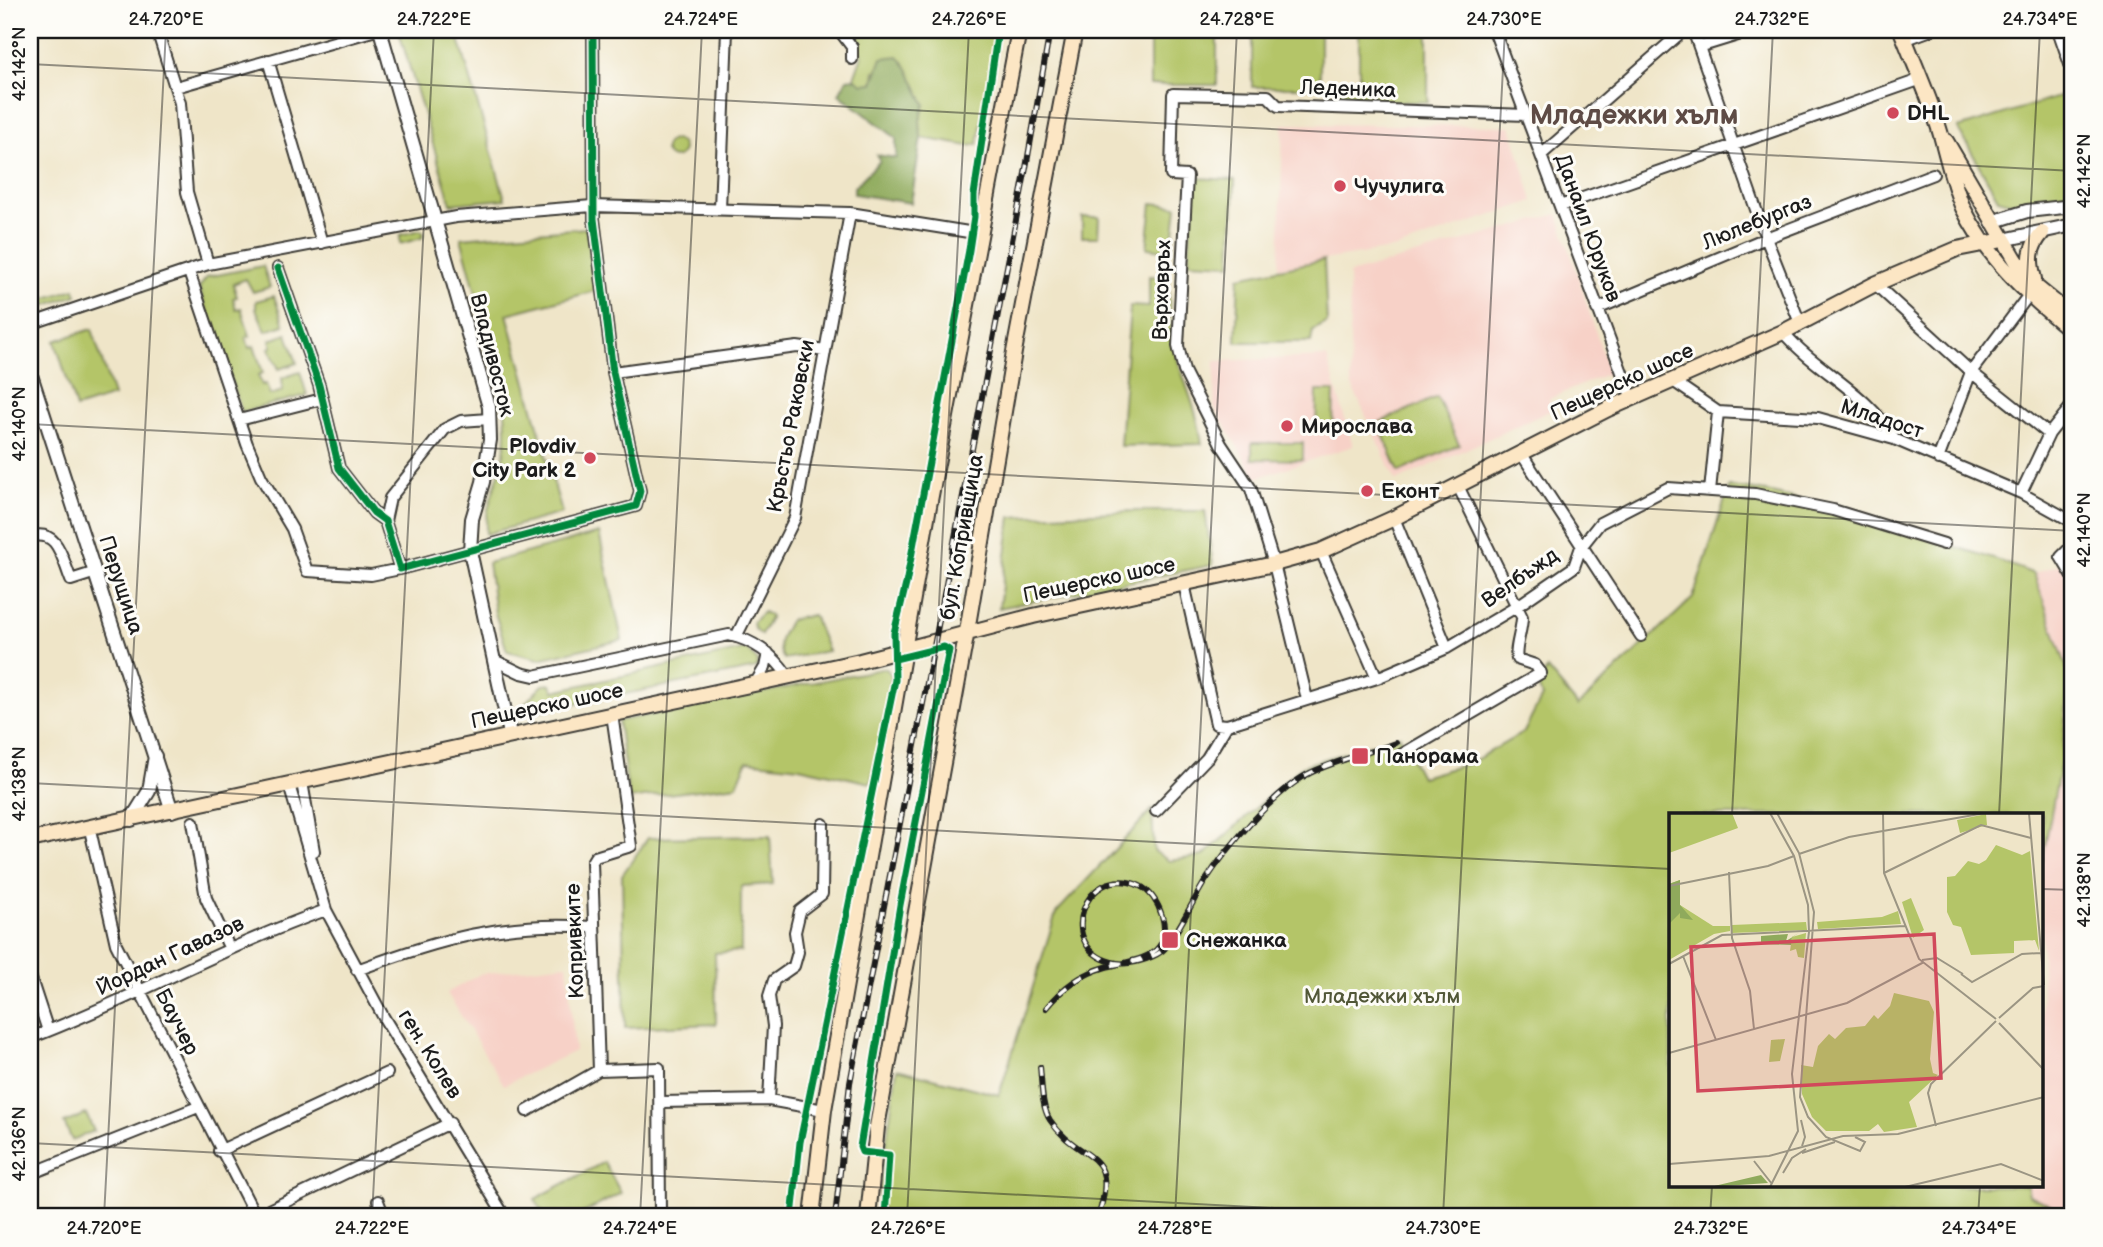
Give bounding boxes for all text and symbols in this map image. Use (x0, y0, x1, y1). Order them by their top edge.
text: 24.720°E (128, 9, 204, 30)
text: 24.722°E (397, 9, 471, 30)
text: 24.724°E (664, 9, 738, 30)
text: 24.726°E (931, 9, 1007, 30)
text: 24.728°E (1200, 9, 1275, 30)
text: 24.730°E (1466, 9, 1542, 30)
text: 24.732°E (1735, 9, 1810, 30)
text: 24.734°E (2002, 9, 2078, 30)
text: 42.142°N (9, 27, 30, 101)
street label: Леденика (1298, 75, 1397, 103)
district label: Младежки хълм (1530, 99, 1738, 132)
place label: DHL (1907, 101, 1949, 126)
marker: DHL (1885, 105, 1901, 121)
text: 42.142°N (2074, 134, 2095, 208)
street label: Данаил Юруков (1550, 151, 1626, 305)
place label: Чучулига (1354, 174, 1445, 199)
marker: Чучулига (1332, 178, 1348, 194)
street label: Люлебургаз (1698, 189, 1815, 256)
street label: Върховръх (1148, 239, 1176, 341)
street label: Владивосток (465, 291, 519, 419)
street label: Кръстьо Раковски (762, 337, 820, 515)
street label: Пещерско шосе (1546, 338, 1698, 426)
text: 42.140°N (9, 386, 30, 462)
street label: Младост (1837, 394, 1927, 444)
place label: Мирослава (1301, 414, 1413, 439)
marker: Мирослава (1279, 418, 1295, 434)
place label: Plovdiv City Park 2 (472, 434, 576, 483)
marker: Plovdiv City Park 2 (582, 450, 598, 466)
street label: бул. Копривщица (935, 452, 989, 622)
place label: Еконт (1381, 479, 1439, 504)
marker: Еконт (1359, 483, 1375, 499)
text: 42.140°N (2074, 492, 2095, 568)
street label: Перущица (93, 532, 149, 638)
street label: Велбъжд (1477, 542, 1563, 613)
street label: Пещерско шосе (1021, 552, 1178, 608)
street label: Пещерско шосе (469, 678, 626, 734)
place label: Панорама (1376, 744, 1479, 769)
text: 42.138°N (9, 746, 30, 822)
marker: Панорама (1350, 746, 1370, 766)
inset map (1669, 813, 2044, 1188)
text: 42.138°N (2074, 852, 2095, 928)
street label: Копривките (560, 883, 590, 999)
street label: Йордан Гавазов (92, 911, 248, 1001)
place label: Снежанка (1186, 928, 1287, 953)
marker: Снежанка (1160, 930, 1180, 950)
park label: Младежки хълм (1304, 984, 1460, 1009)
street label: Баучер (150, 985, 204, 1059)
street label: ген. Колев (393, 1005, 467, 1103)
text: 42.136°N (9, 1106, 30, 1182)
text: 24.720°E (66, 1218, 142, 1239)
text: 24.722°E (335, 1218, 409, 1239)
text: 24.724°E (603, 1218, 677, 1239)
text: 24.726°E (870, 1218, 946, 1239)
text: 24.728°E (1138, 1218, 1213, 1239)
text: 24.730°E (1405, 1218, 1481, 1239)
text: 24.732°E (1674, 1218, 1749, 1239)
text: 24.734°E (1941, 1218, 2017, 1239)

